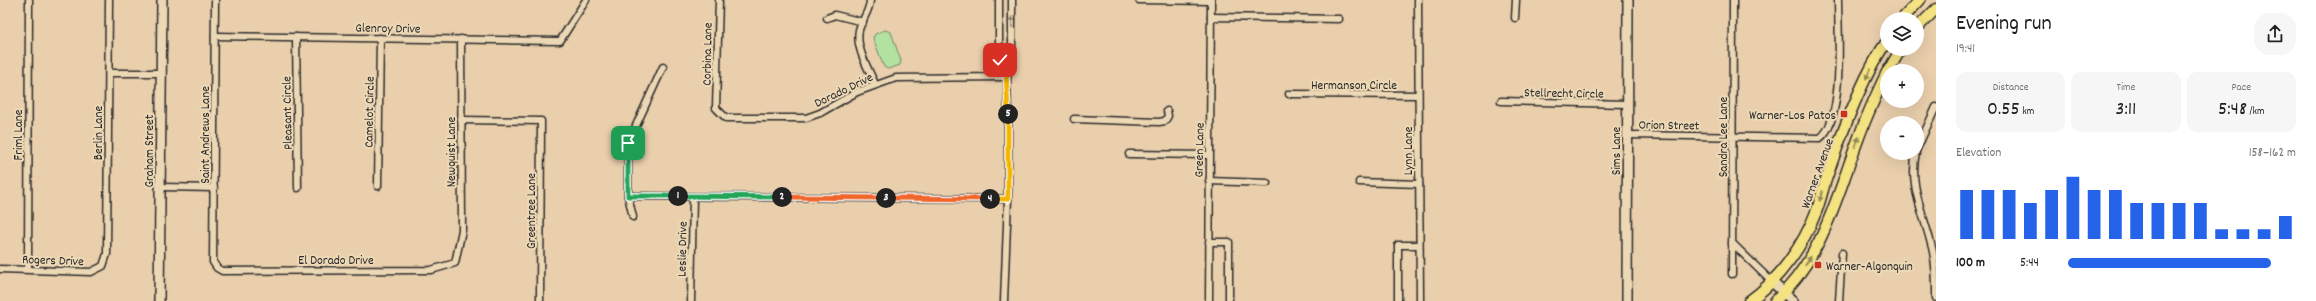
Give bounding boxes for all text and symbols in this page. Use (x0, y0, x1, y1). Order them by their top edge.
text: Evening run (1956, 9, 2052, 40)
map controls (1880, 12, 1924, 160)
button: layers (1880, 12, 1924, 56)
button: share (2254, 13, 2296, 55)
one-way arrow (1009, 15, 1015, 28)
street label: Glenroy Drive (355, 19, 421, 40)
street label: Corbina Lane (698, 22, 719, 86)
text: 19:41 (1956, 40, 1975, 59)
pin (983, 43, 1017, 77)
icon: check (989, 49, 1011, 71)
button: + (1880, 64, 1924, 108)
street label: Dorado Drive (811, 69, 877, 114)
one-way arrow (1865, 69, 1871, 80)
street label: Pleasant Circle (278, 76, 299, 150)
street label: Camelot Circle (360, 76, 381, 148)
street label: Hermanson Circle (1311, 77, 1397, 96)
text: Distance (1993, 80, 2029, 96)
text: Time (2117, 80, 2135, 96)
text: Pace (2232, 80, 2251, 96)
street label: Stellrecht Circle (1524, 84, 1604, 105)
street label: Saint Andrews Lane (197, 86, 216, 184)
street label: Sandra Lee Lane (1715, 96, 1734, 177)
text: 0.55 (1987, 96, 2020, 124)
text: 3:11 (2116, 96, 2136, 124)
text: 5:48 (2218, 96, 2247, 124)
pin: 5 (998, 104, 1018, 124)
text: km (2020, 104, 2034, 120)
text: /km (2247, 104, 2265, 120)
street label: Berlin Lane (90, 106, 109, 160)
text: 5 (1005, 106, 1011, 122)
place label: Warner-Los Patos (1749, 107, 1836, 126)
street label: Friml Lane (10, 109, 29, 161)
marker: Warner-Los Patos (1839, 109, 1849, 119)
street label: Graham Street (141, 114, 160, 188)
street label: Newquist Lane (443, 116, 462, 187)
street label: Orion Street (1638, 116, 1700, 137)
button: − (1880, 116, 1924, 160)
street label: Green Lane (1191, 122, 1210, 178)
pin (611, 126, 645, 160)
street label: Lynn Lane (1400, 126, 1419, 175)
street label: Sims Lane (1608, 126, 1627, 175)
icon: arrive (617, 132, 639, 154)
one-way arrow (1855, 135, 1861, 147)
street label: Warner Avenue (1797, 136, 1840, 212)
text: Elevation (1956, 144, 2001, 163)
text: 158–162 m (2249, 144, 2296, 163)
street label: Greentree Lane (523, 173, 542, 249)
pin: 1 (668, 186, 688, 206)
pin: 2 (772, 187, 792, 207)
text: 1 (677, 188, 679, 204)
pin: 3 (876, 188, 896, 208)
text: 2 (780, 189, 784, 205)
pin: 4 (980, 189, 1000, 209)
text: 3 (884, 190, 888, 206)
one-way arrow (1818, 190, 1824, 202)
text: 4 (988, 191, 992, 207)
street label: Leslie Drive (674, 221, 693, 277)
street label: Rogers Drive (22, 251, 84, 272)
street label: El Dorado Drive (298, 252, 374, 271)
text: 100 m (1956, 254, 1985, 273)
text: 5:44 (2020, 254, 2039, 273)
one-way arrow (1804, 256, 1812, 267)
place label: Warner-Algonquin (1826, 258, 1913, 277)
marker: Warner-Algonquin (1813, 260, 1823, 270)

